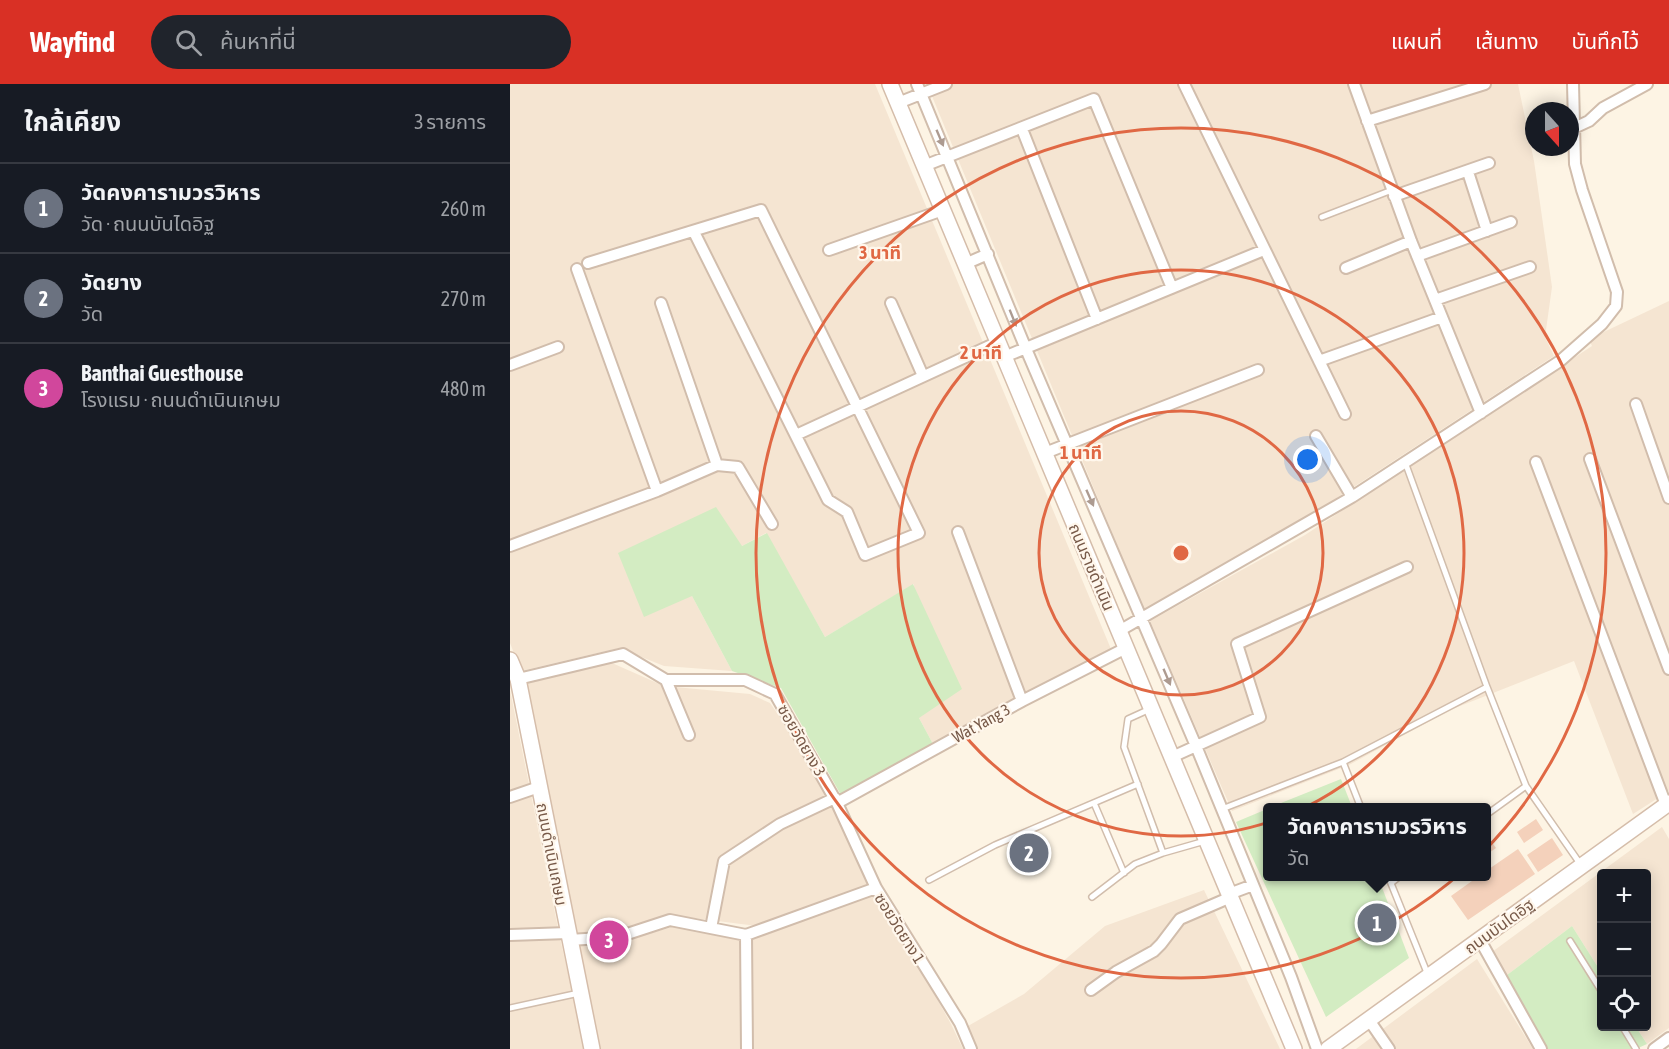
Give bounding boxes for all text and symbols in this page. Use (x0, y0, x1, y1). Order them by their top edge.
search box (151, 15, 571, 69)
text: Wayfind (30, 26, 115, 58)
icon: search (172, 26, 205, 59)
text: ค้นหาที่นี่ (220, 28, 296, 54)
text: แผนที่ (1391, 29, 1442, 53)
text: เส้นทาง (1475, 29, 1539, 53)
text: บันทึกไว้ (1572, 29, 1639, 53)
north arrow (1525, 102, 1579, 156)
text: ใกล้เคียง (24, 107, 121, 137)
text: 3 รายการ (414, 110, 486, 133)
one-way arrow (935, 129, 945, 147)
text: วัดคงคารามวรวิหาร (81, 179, 261, 205)
text: 1 (39, 197, 48, 220)
text: 260 m (441, 197, 486, 220)
text: วัด · ถนนบันไดอิฐ (81, 212, 214, 235)
text: 3 นาที (859, 242, 901, 263)
text: วัดยาง (81, 269, 142, 295)
text: 2 (39, 287, 48, 310)
text: 270 m (441, 287, 486, 310)
text: วัด (81, 302, 103, 325)
one-way arrow (1009, 310, 1019, 328)
text: 2 นาที (960, 342, 1002, 363)
text: Banthai Guesthouse (81, 360, 243, 386)
text: 3 (39, 377, 48, 400)
text: 480 m (441, 377, 486, 400)
text: โรงแรม · ถนนดำเนินเกษม (81, 388, 281, 411)
text: 1 นาที (1060, 442, 1102, 463)
your location (1293, 445, 1322, 474)
one-way arrow (1085, 489, 1095, 507)
street label: ถนนราชดำเนิน (1066, 521, 1118, 613)
centre of rings (1171, 543, 1191, 563)
one-way arrow (1163, 668, 1172, 686)
street label: Wat Yang 3 (949, 700, 1014, 747)
street label: ซอยวัดยาง 3 (774, 701, 830, 779)
street label: ถนนดำเนินเกษม (533, 801, 571, 907)
popup (1263, 803, 1491, 881)
text: วัดคงคารามวรวิหาร (1287, 813, 1467, 839)
pin: 2 (1010, 830, 1048, 876)
text: วัด (1287, 846, 1309, 869)
map controls (1597, 869, 1651, 1031)
button: + (1597, 869, 1651, 923)
street label: ซอยวัดยาง 1 (871, 889, 929, 967)
street label: ถนนบันไดอิฐ (1461, 895, 1537, 957)
pin: 1 (1358, 900, 1396, 946)
pin: 3 (590, 918, 628, 962)
button: − (1597, 923, 1651, 977)
button: locate (1597, 977, 1651, 1031)

